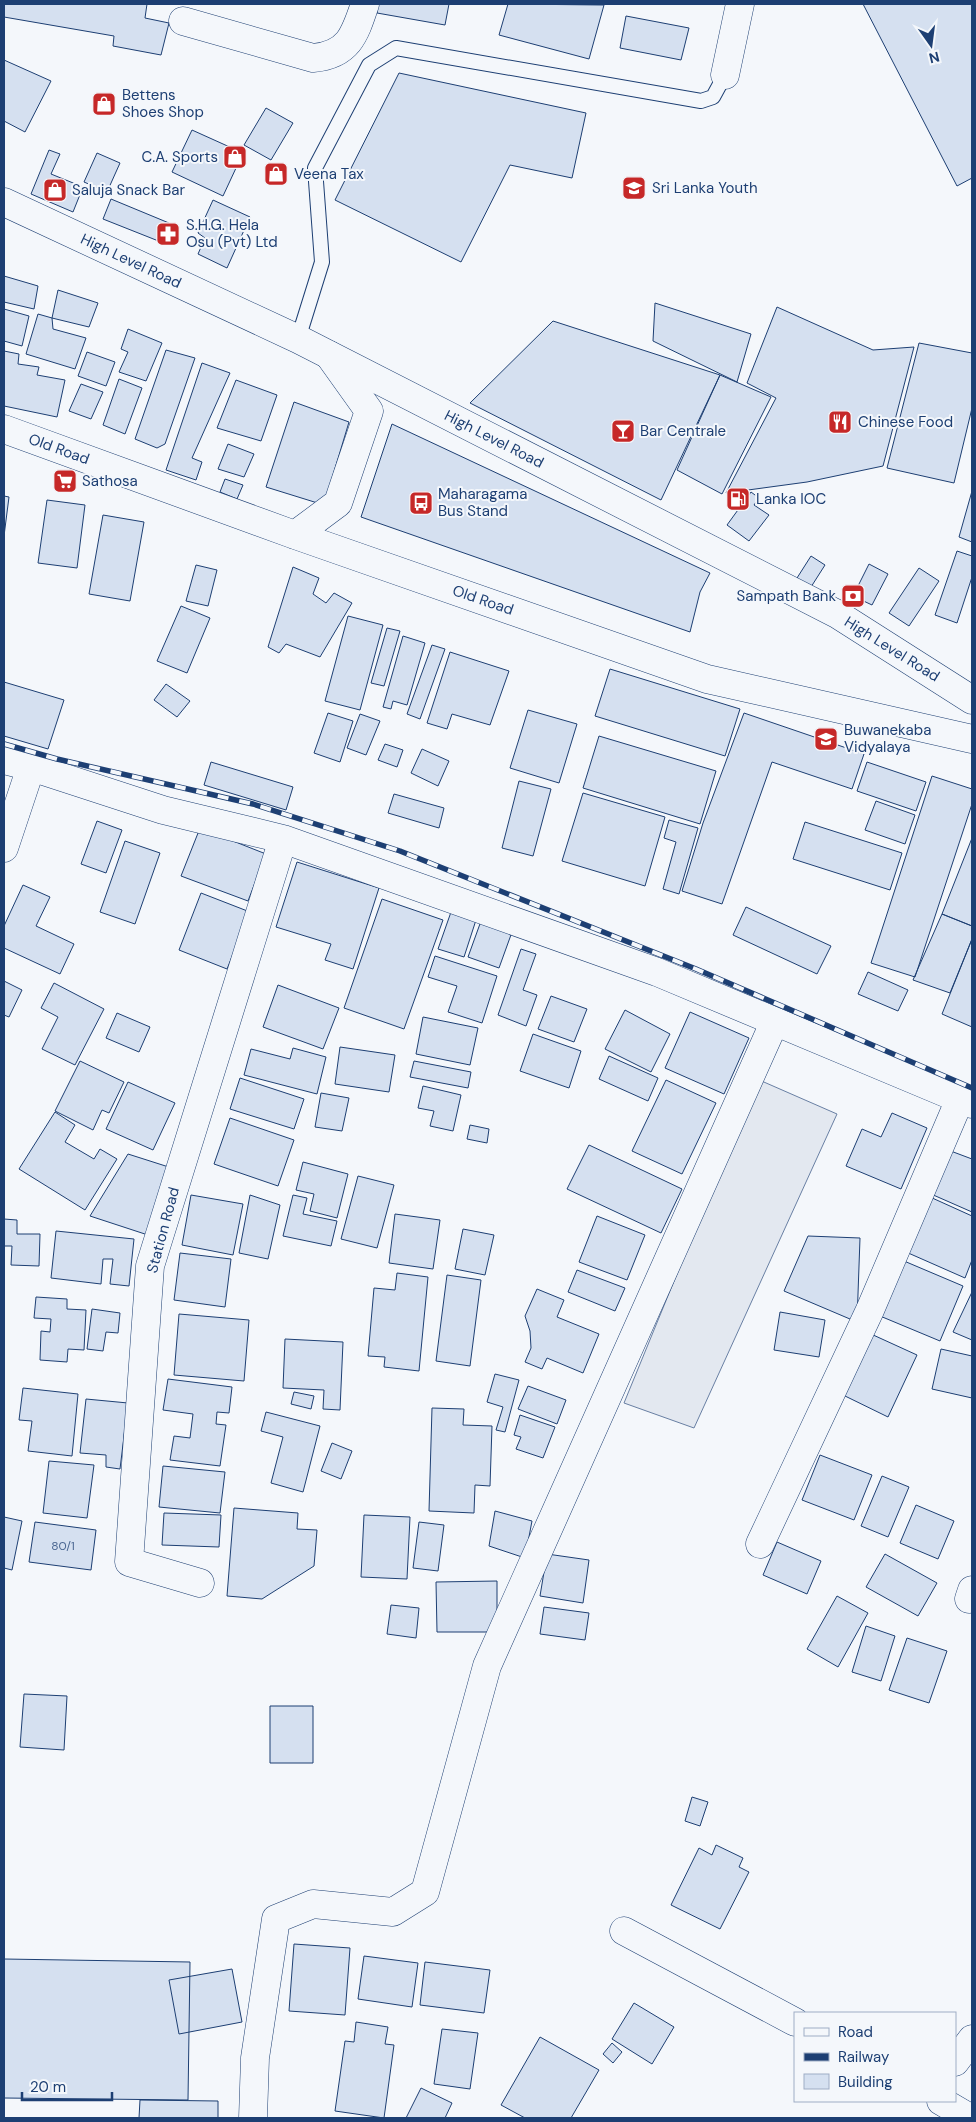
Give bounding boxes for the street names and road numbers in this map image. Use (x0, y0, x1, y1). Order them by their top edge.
street label: High Level Road (77, 229, 185, 293)
street label: High Level Road (441, 405, 547, 473)
street label: Old Road (26, 429, 92, 469)
street label: Old Road (450, 580, 516, 620)
street label: High Level Road (841, 612, 943, 686)
street label: Station Road (142, 1185, 184, 1275)

